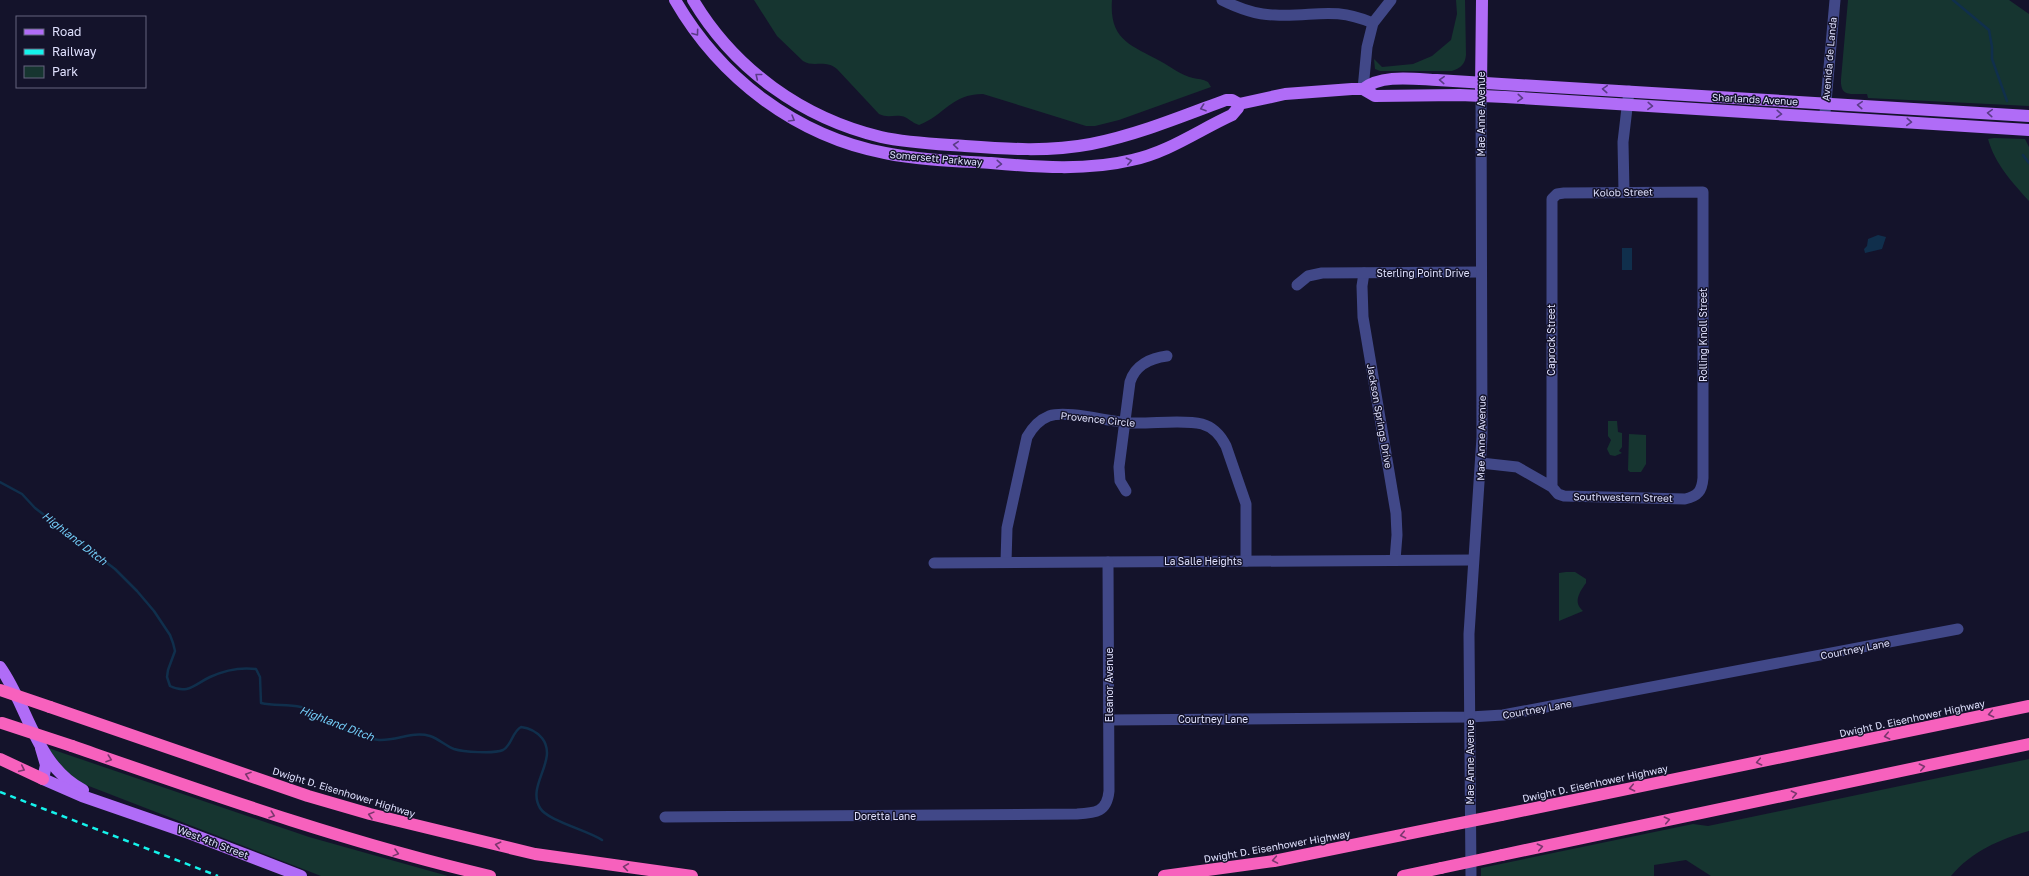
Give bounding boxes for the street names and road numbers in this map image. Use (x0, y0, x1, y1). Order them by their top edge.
street label: Avenida de Landa (1819, 16, 1839, 102)
street label: Mae Anne Avenue (1475, 71, 1487, 157)
street label: Sharlands Avenue (1712, 91, 1799, 107)
street label: Somersett Parkway (889, 148, 983, 168)
street label: Kolob Street (1593, 185, 1653, 199)
street label: Sterling Point Drive (1376, 267, 1470, 279)
street label: Rolling Knoll Street (1697, 288, 1709, 382)
street label: Caprock Street (1545, 304, 1557, 376)
street label: Jackson Springs Drive (1365, 363, 1395, 470)
street label: Mae Anne Avenue (1474, 395, 1488, 481)
street label: Provence Circle (1060, 409, 1136, 429)
street label: Southwestern Street (1573, 490, 1673, 504)
street label: La Salle Heights (1164, 555, 1242, 567)
street label: Courtney Lane (1819, 636, 1891, 662)
street label: Eleanor Avenue (1103, 648, 1115, 722)
street label: Courtney Lane (1501, 697, 1573, 721)
street label: Dwight D. Eisenhower Highway (1838, 697, 1986, 739)
street label: Courtney Lane (1178, 713, 1248, 725)
street label: Mae Anne Avenue (1464, 719, 1476, 805)
street label: Dwight D. Eisenhower Highway (1521, 762, 1669, 804)
street label: Dwight D. Eisenhower Highway (271, 765, 417, 820)
street label: Doretta Lane (854, 810, 916, 822)
street label: West 4th Street (176, 823, 250, 861)
street label: Dwight D. Eisenhower Highway (1203, 827, 1352, 865)

